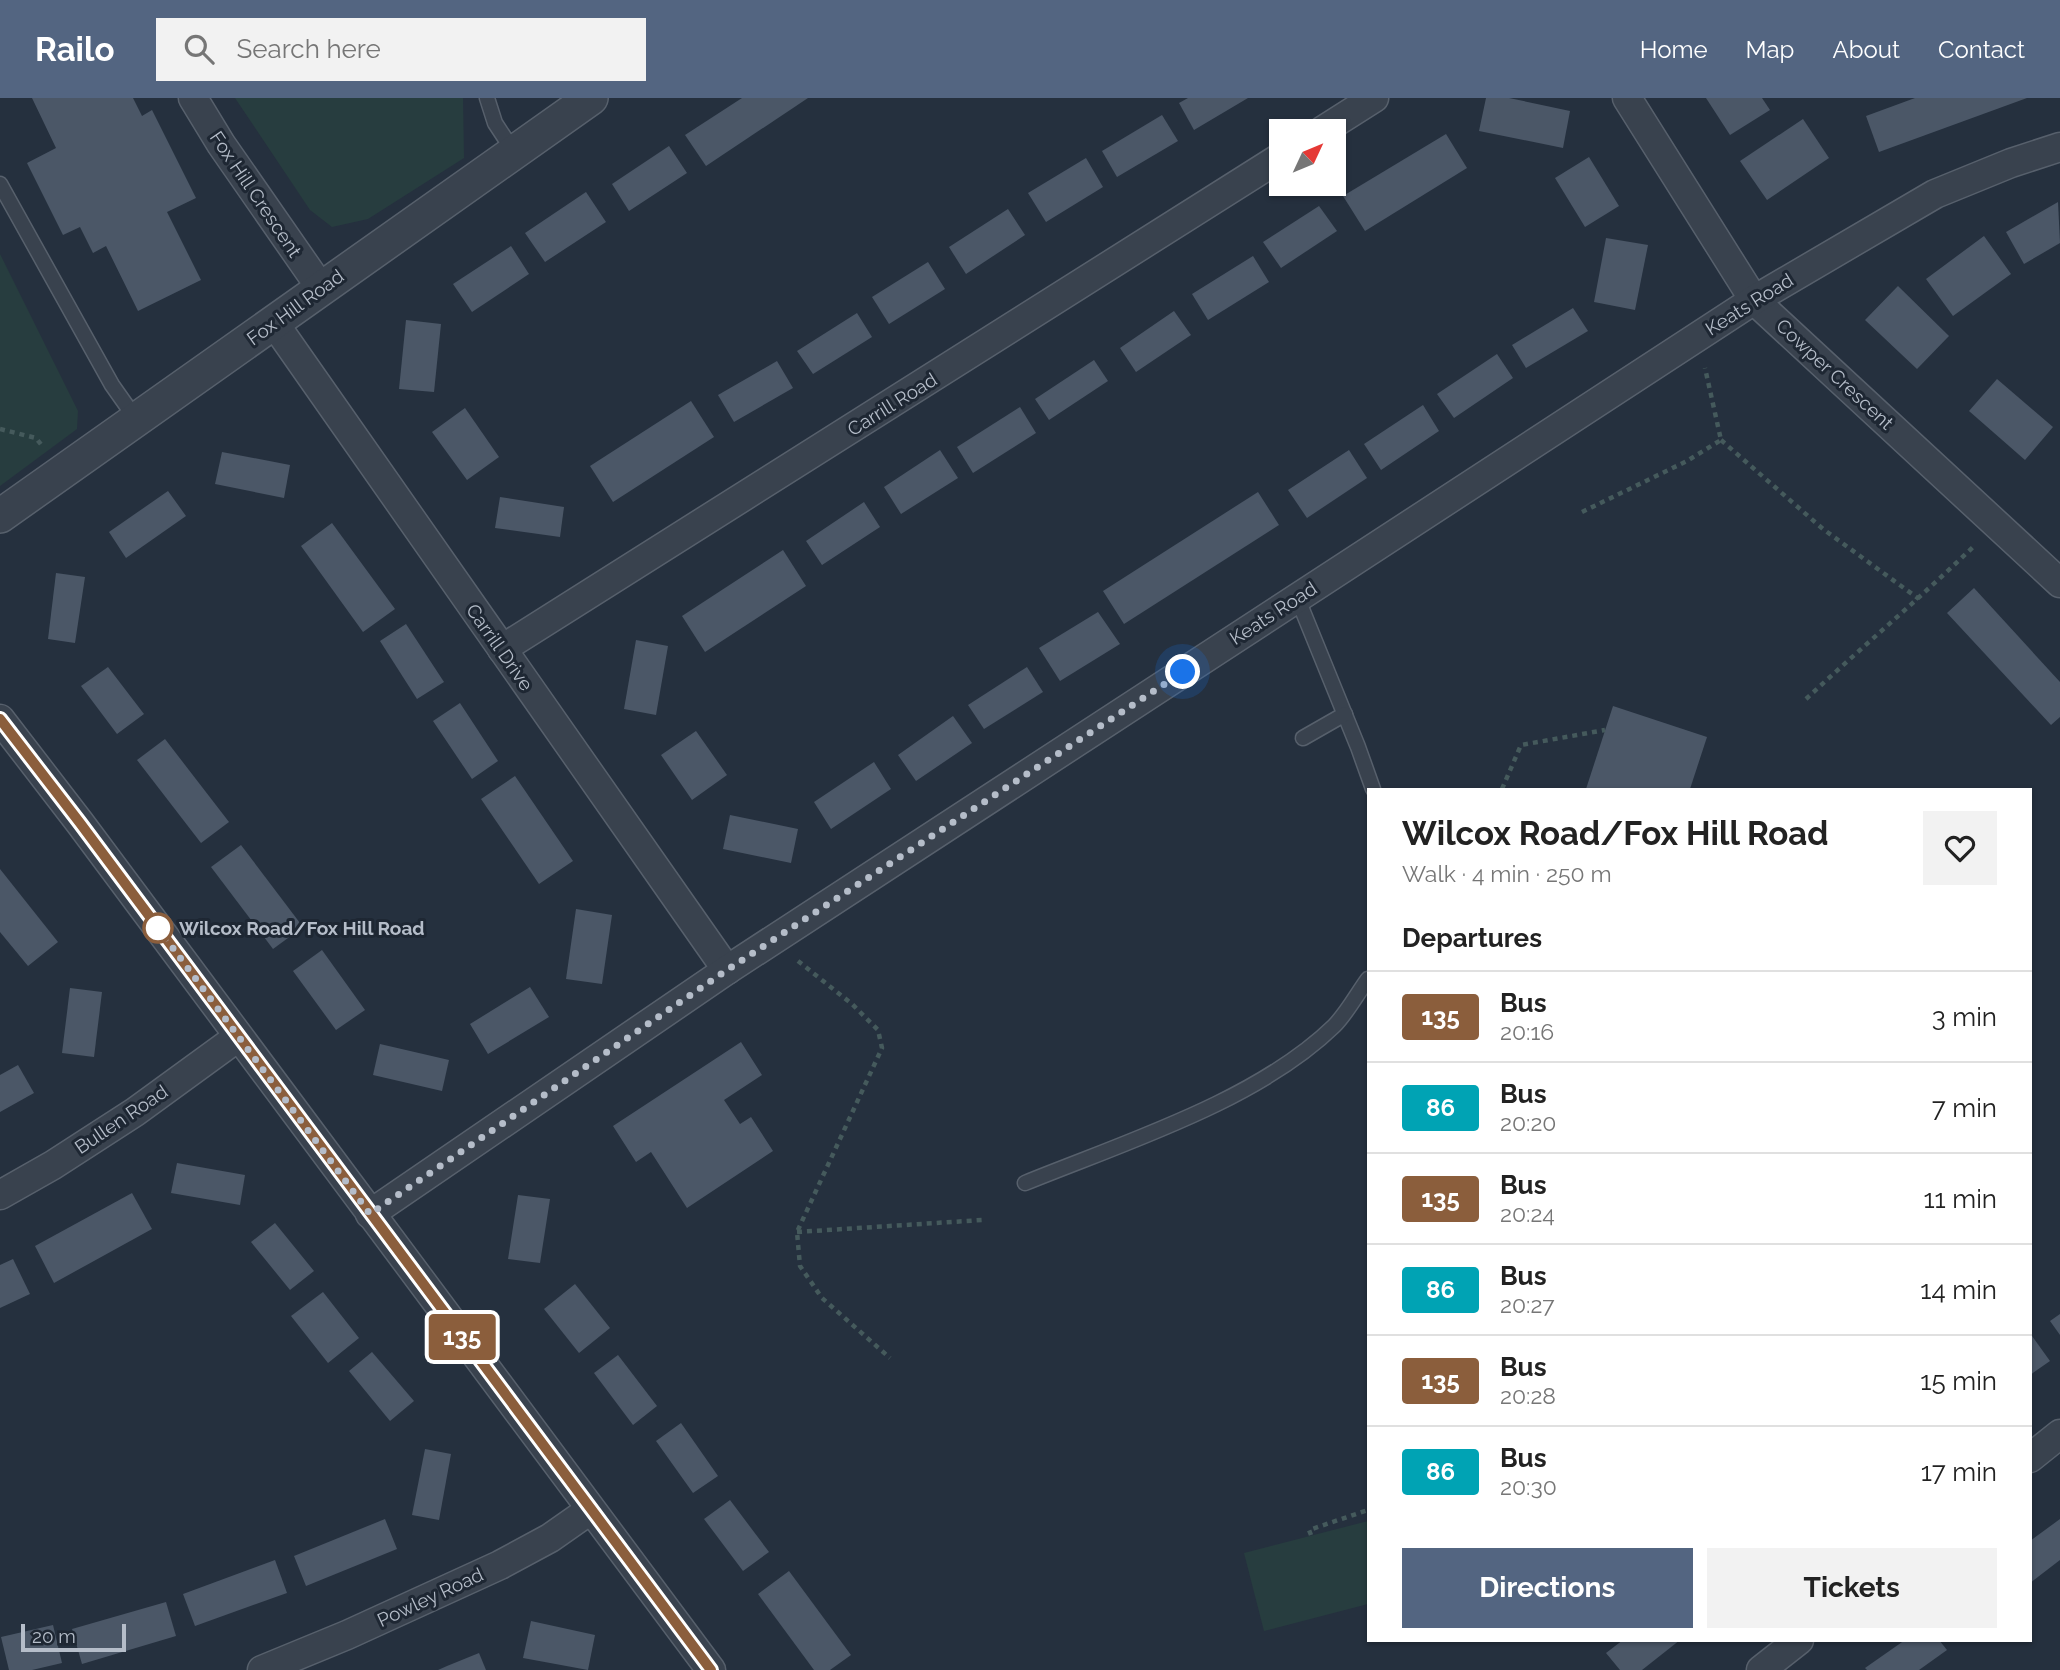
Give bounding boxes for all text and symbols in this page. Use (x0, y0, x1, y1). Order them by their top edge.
search box (156, 18, 646, 81)
text: Railo (35, 30, 114, 69)
icon: search (180, 30, 218, 68)
text: Search here (236, 34, 381, 64)
text: Home (1640, 35, 1708, 64)
text: Map (1746, 35, 1794, 64)
text: About (1832, 35, 1900, 64)
text: Contact (1938, 35, 2025, 64)
north arrow (1269, 119, 1346, 196)
map controls (1269, 119, 1346, 196)
street label: Fox Hill Crescent (206, 127, 307, 262)
street label: Fox Hill Road (242, 265, 348, 349)
street label: Keats Road (1701, 268, 1797, 340)
street label: Cowper Crescent (1772, 314, 1899, 434)
street label: Carrill Road (843, 368, 941, 440)
street label: Keats Road (1225, 577, 1321, 649)
street label: Carrill Drive (462, 599, 538, 695)
your location (1165, 654, 1200, 689)
button: heart (1923, 811, 1997, 885)
text: Wilcox Road/Fox Hill Road (1402, 814, 1828, 853)
text: Walk · 4 min · 250 m (1402, 860, 1612, 887)
marker: Wilcox Road/Fox Hill Road (143, 913, 173, 943)
place label: Wilcox Road/Fox Hill Road (179, 917, 425, 939)
text: Departures (1402, 923, 1542, 953)
text: Bus (1500, 988, 1547, 1018)
text: 135 (1421, 1002, 1460, 1031)
text: 3 min (1932, 1002, 1997, 1032)
text: 20:16 (1500, 1018, 1554, 1045)
text: Bus (1500, 1079, 1547, 1109)
street label: Bullen Road (71, 1080, 171, 1158)
text: 86 (1426, 1093, 1455, 1122)
text: 7 min (1932, 1093, 1997, 1123)
text: 20:20 (1500, 1109, 1556, 1136)
text: Bus (1500, 1170, 1547, 1200)
text: 135 (1421, 1184, 1460, 1213)
text: 11 min (1923, 1184, 1997, 1214)
text: 20:24 (1500, 1200, 1555, 1227)
text: Bus (1500, 1261, 1547, 1291)
text: 86 (1426, 1275, 1455, 1304)
text: 14 min (1920, 1275, 1997, 1305)
text: 20:27 (1500, 1291, 1555, 1318)
line badge: 135 (422, 1314, 502, 1360)
text: 135 (443, 1322, 481, 1351)
text: Bus (1500, 1352, 1547, 1382)
text: 135 (1421, 1366, 1460, 1395)
text: 15 min (1920, 1366, 1997, 1396)
text: 20:28 (1500, 1382, 1556, 1409)
text: Bus (1500, 1443, 1547, 1473)
text: 86 (1426, 1457, 1455, 1486)
text: 17 min (1921, 1457, 1997, 1487)
text: 20:30 (1500, 1473, 1557, 1500)
button: Directions (1402, 1548, 1693, 1628)
button: Tickets (1707, 1548, 1997, 1628)
street label: Powley Road (374, 1563, 486, 1631)
scale bar (21, 1621, 126, 1653)
text: 20 m (32, 1625, 76, 1647)

